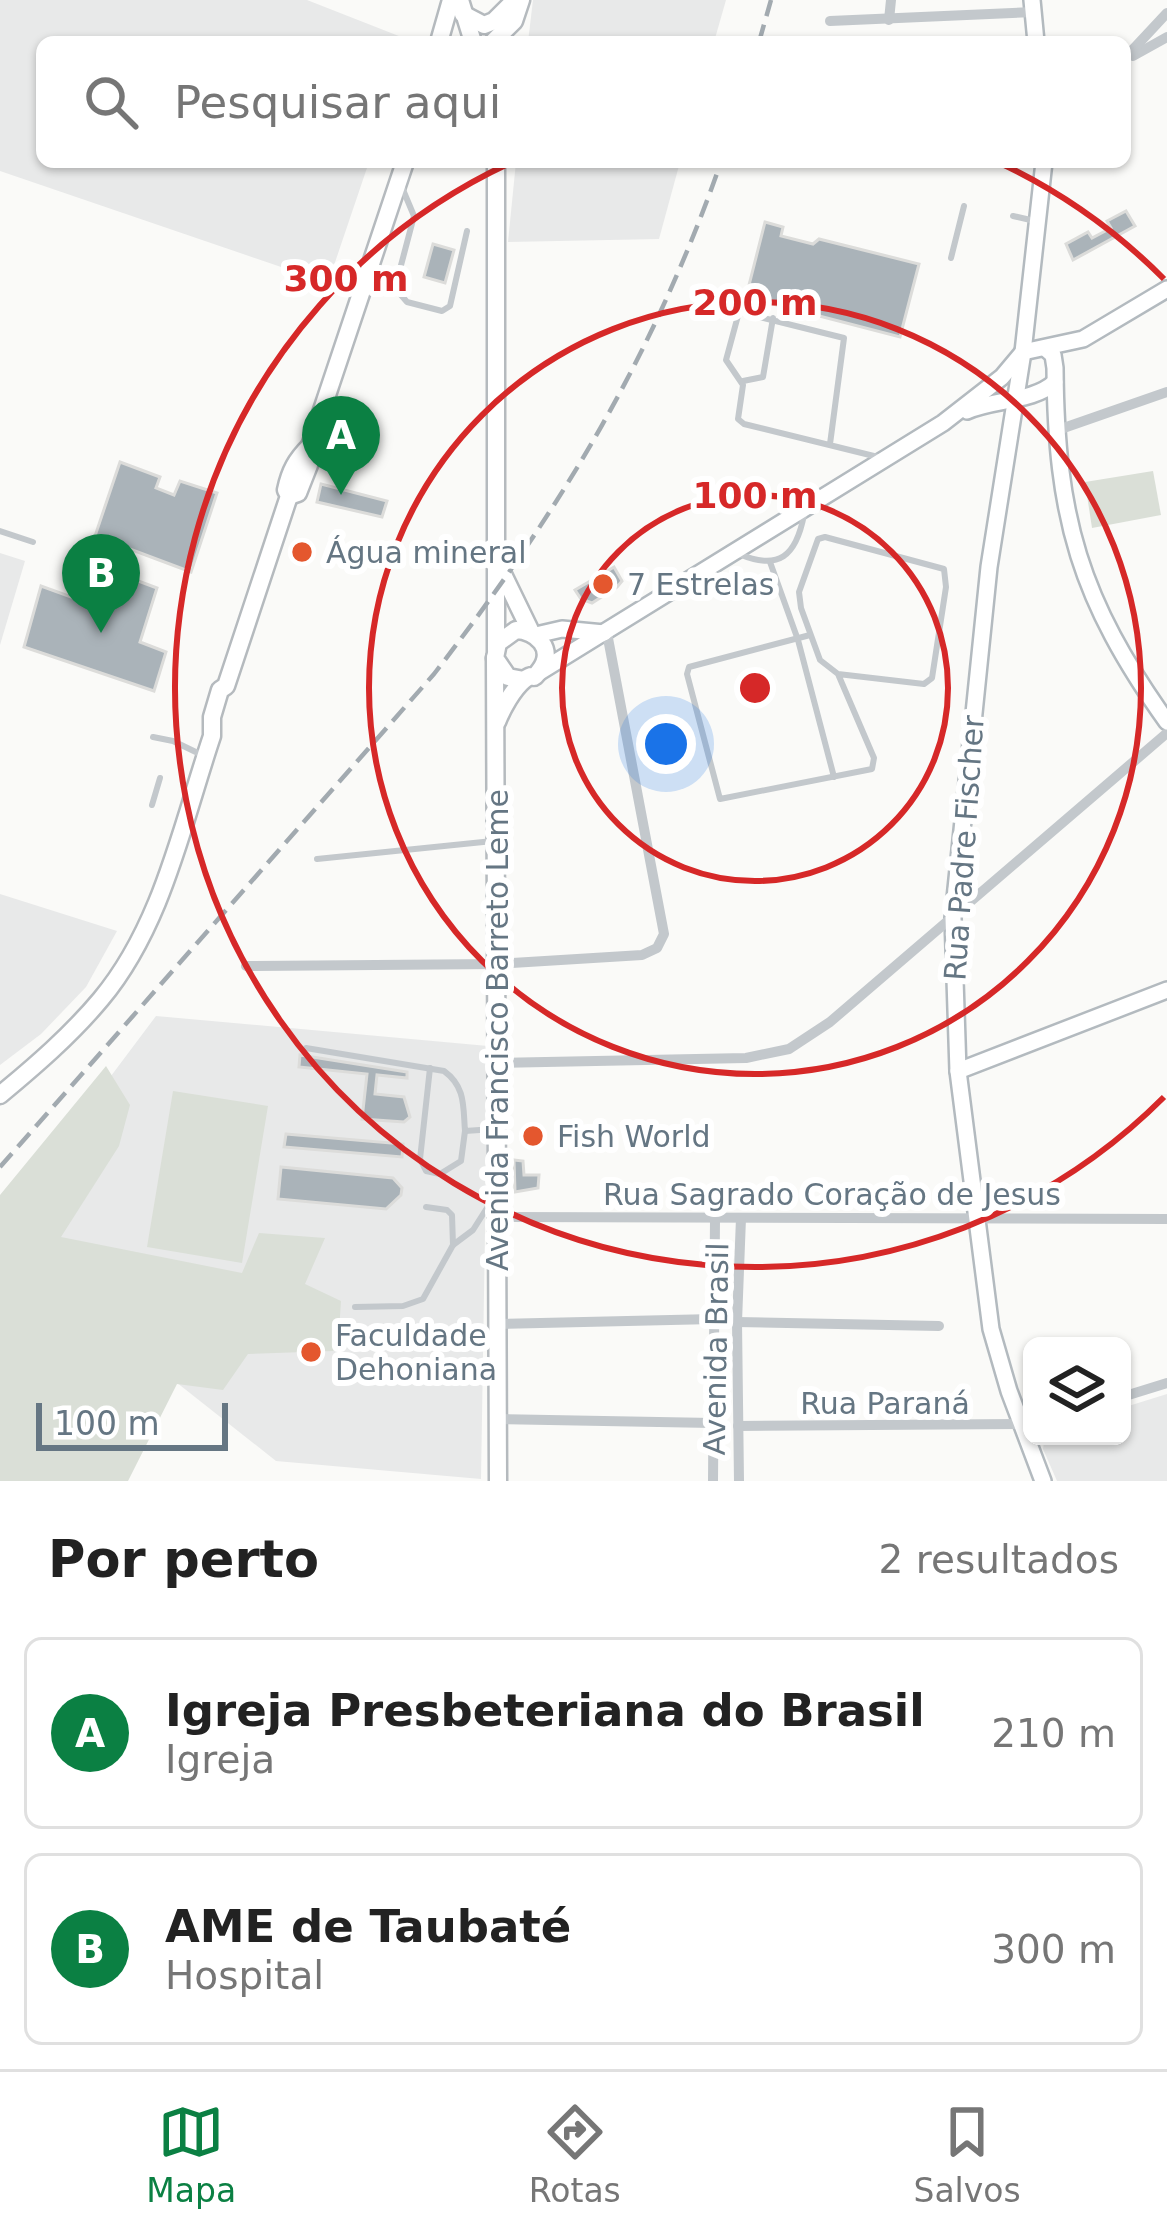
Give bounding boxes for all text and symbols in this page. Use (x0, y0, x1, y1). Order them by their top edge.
search box (36, 36, 1131, 168)
icon: search (78, 69, 144, 135)
text: Pesquisar aqui (174, 76, 501, 129)
text: 300 m (283, 258, 409, 299)
text: 200 m (692, 282, 818, 323)
pin: A (302, 396, 380, 495)
text: 100 m (692, 475, 818, 516)
pin: B (62, 534, 140, 633)
place label: Água mineral (326, 535, 527, 570)
marker: Água mineral (289, 539, 315, 565)
place label: 7 Estrelas (627, 567, 774, 602)
marker: 7 Estrelas (590, 571, 616, 597)
centre of rings (734, 667, 776, 709)
your location (636, 714, 696, 774)
street label: Rua Padre Fischer (937, 714, 991, 982)
street label: Avenida Francisco Barreto Leme (480, 789, 515, 1271)
place label: Fish World (557, 1119, 711, 1154)
marker: Fish World (520, 1123, 546, 1149)
street label: Rua Sagrado Coração de Jesus (603, 1177, 1061, 1212)
street label: Avenida Brasil (697, 1242, 735, 1456)
place label: Faculdade Dehoniana (335, 1318, 497, 1387)
map controls (1023, 1337, 1131, 1445)
button: layers (1023, 1337, 1131, 1445)
marker: Faculdade Dehoniana (298, 1339, 324, 1365)
street label: Rua Paraná (800, 1386, 970, 1421)
scale bar (36, 1397, 228, 1450)
text: 100 m (54, 1404, 160, 1443)
text: Por perto (48, 1530, 319, 1589)
text: 2 resultados (879, 1537, 1119, 1582)
text: Igreja Presbeteriana do Brasil (165, 1684, 925, 1737)
text: A (75, 1711, 105, 1756)
text: 210 m (991, 1711, 1116, 1756)
text: Igreja (165, 1737, 275, 1782)
text: AME de Taubaté (165, 1900, 571, 1953)
text: B (75, 1927, 105, 1972)
text: 300 m (991, 1927, 1116, 1972)
text: Hospital (165, 1953, 324, 1998)
tab: Mapa (146, 2099, 236, 2210)
tab: Rotas (529, 2099, 621, 2210)
tab: Salvos (913, 2099, 1021, 2210)

